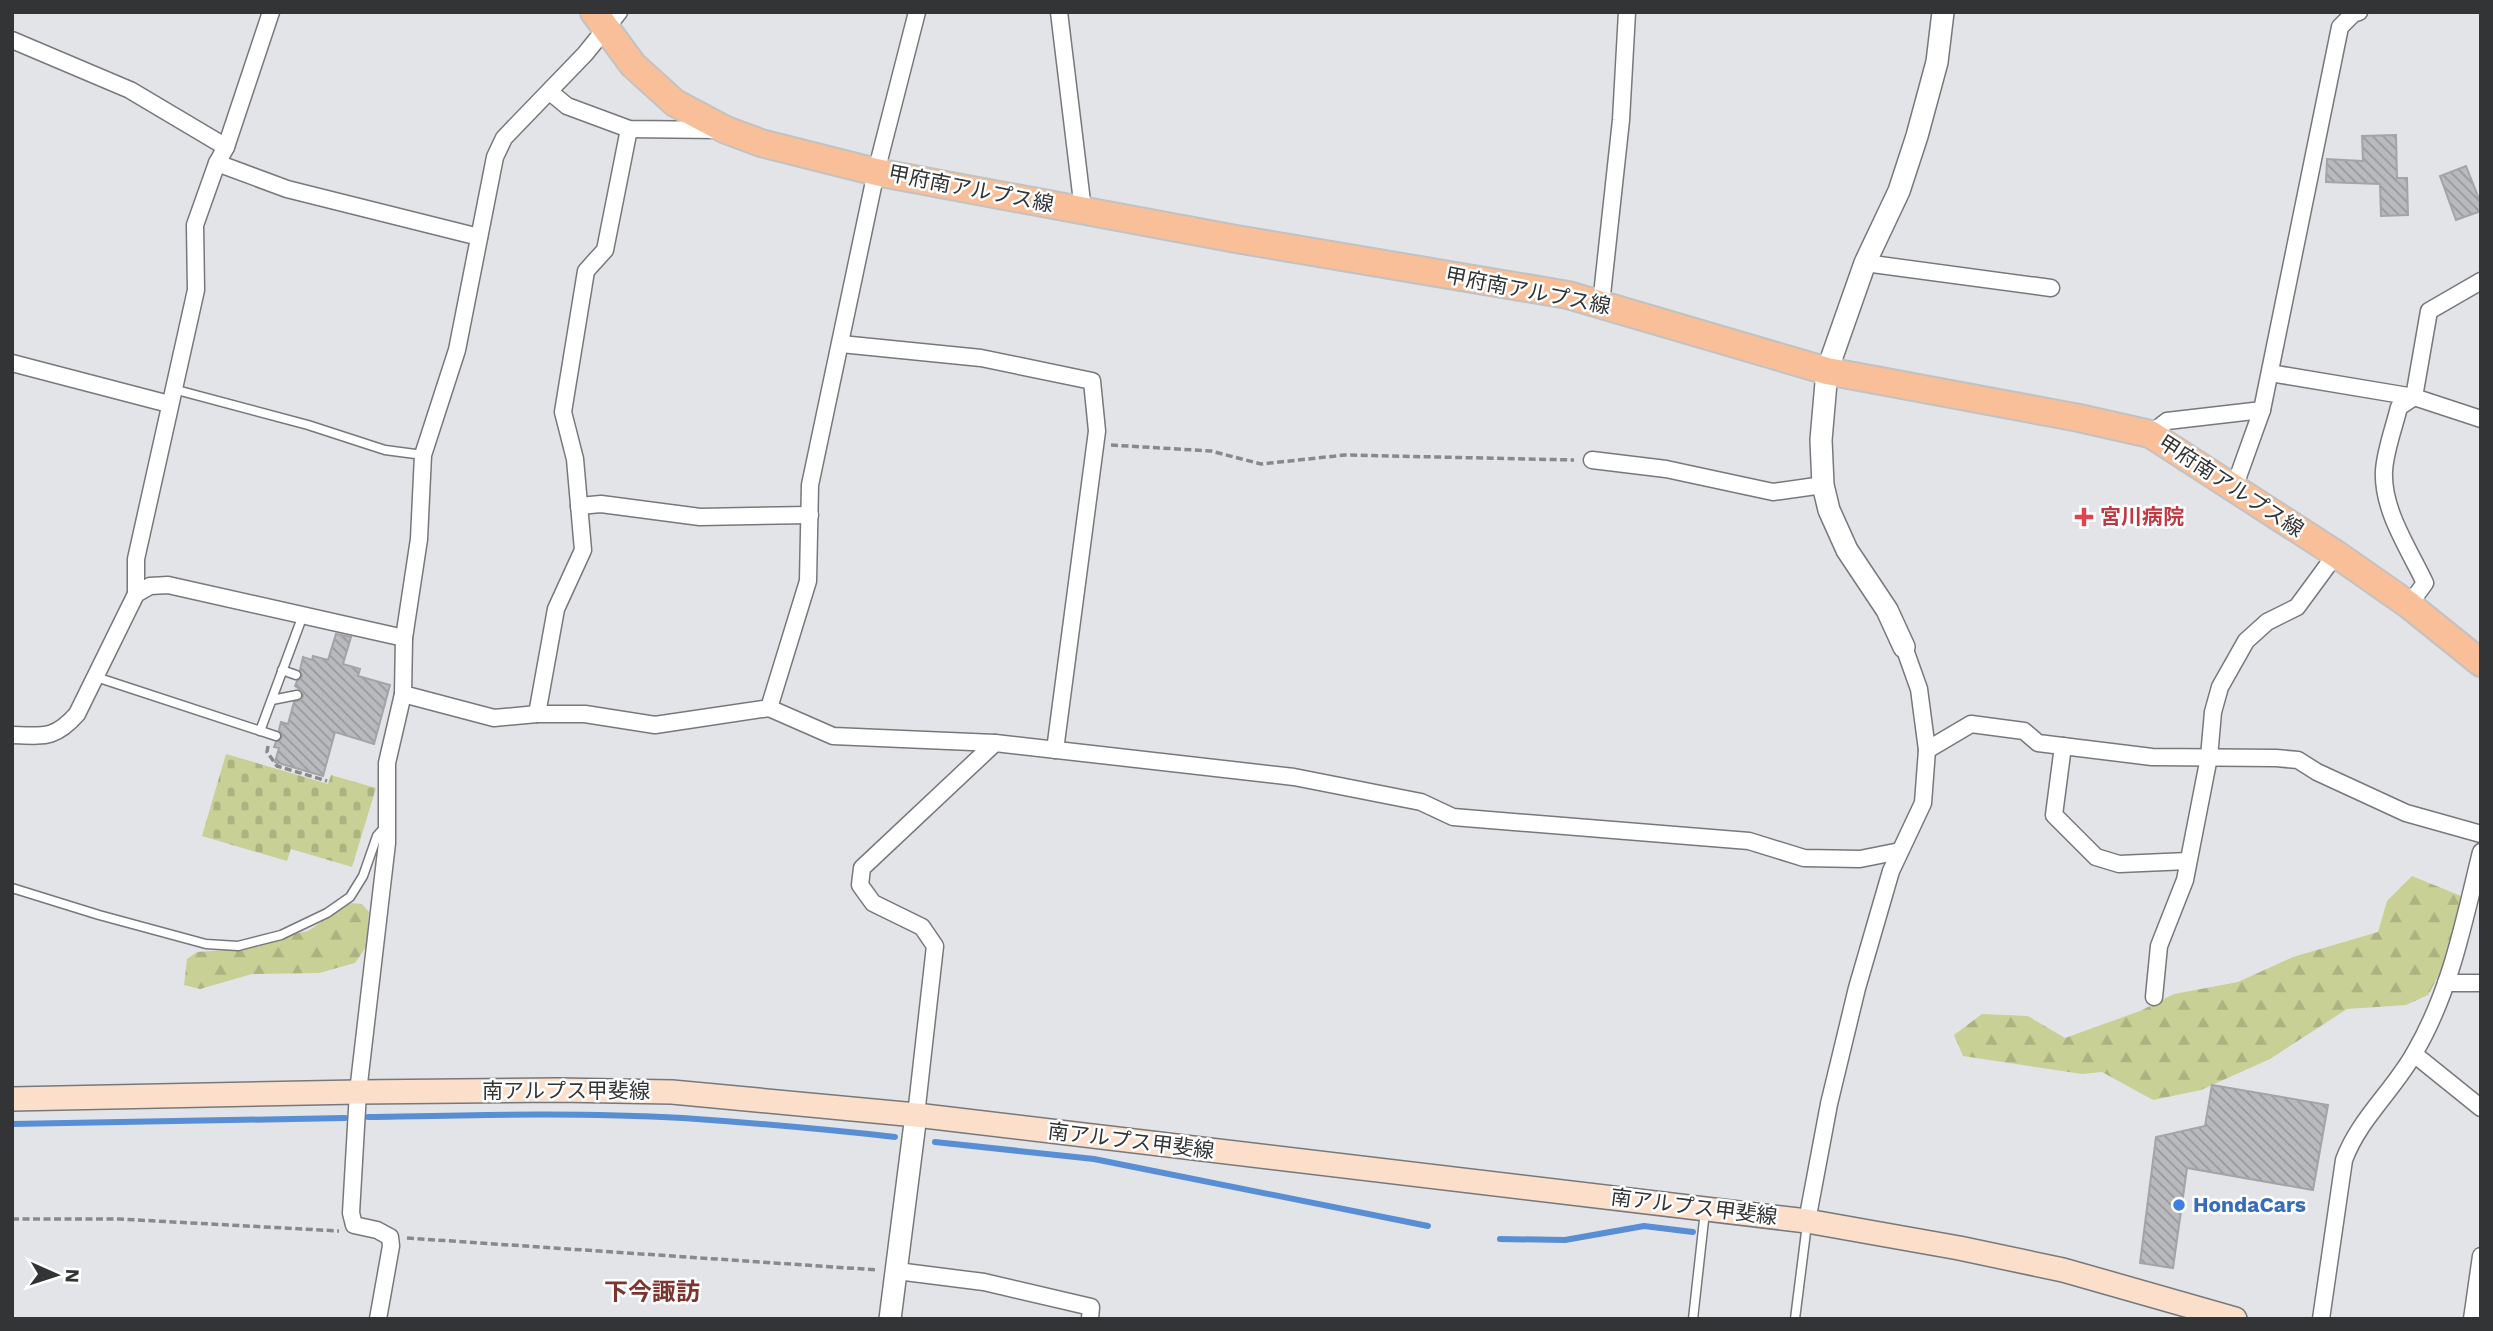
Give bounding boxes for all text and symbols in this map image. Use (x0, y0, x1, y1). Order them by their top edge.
street label: 甲府南アルプス線 (886, 160, 1056, 217)
street label: 甲府南アルプス線 (1443, 262, 1613, 319)
street label: 甲府南アルプス線 (2154, 429, 2308, 542)
place label: 宮川病院 (2100, 504, 2184, 529)
marker: 宮川病院 (2074, 507, 2094, 527)
street label: 南アルプス甲斐線 (482, 1078, 650, 1103)
street label: 南アルプス甲斐線 (1046, 1118, 1216, 1163)
street label: 南アルプス甲斐線 (1609, 1184, 1779, 1229)
place label: HondaCars (2193, 1192, 2306, 1217)
marker: HondaCars (2171, 1197, 2187, 1213)
north arrow (21, 1240, 91, 1310)
text: N (61, 1268, 84, 1284)
district label: 下今諏訪 (604, 1278, 700, 1306)

